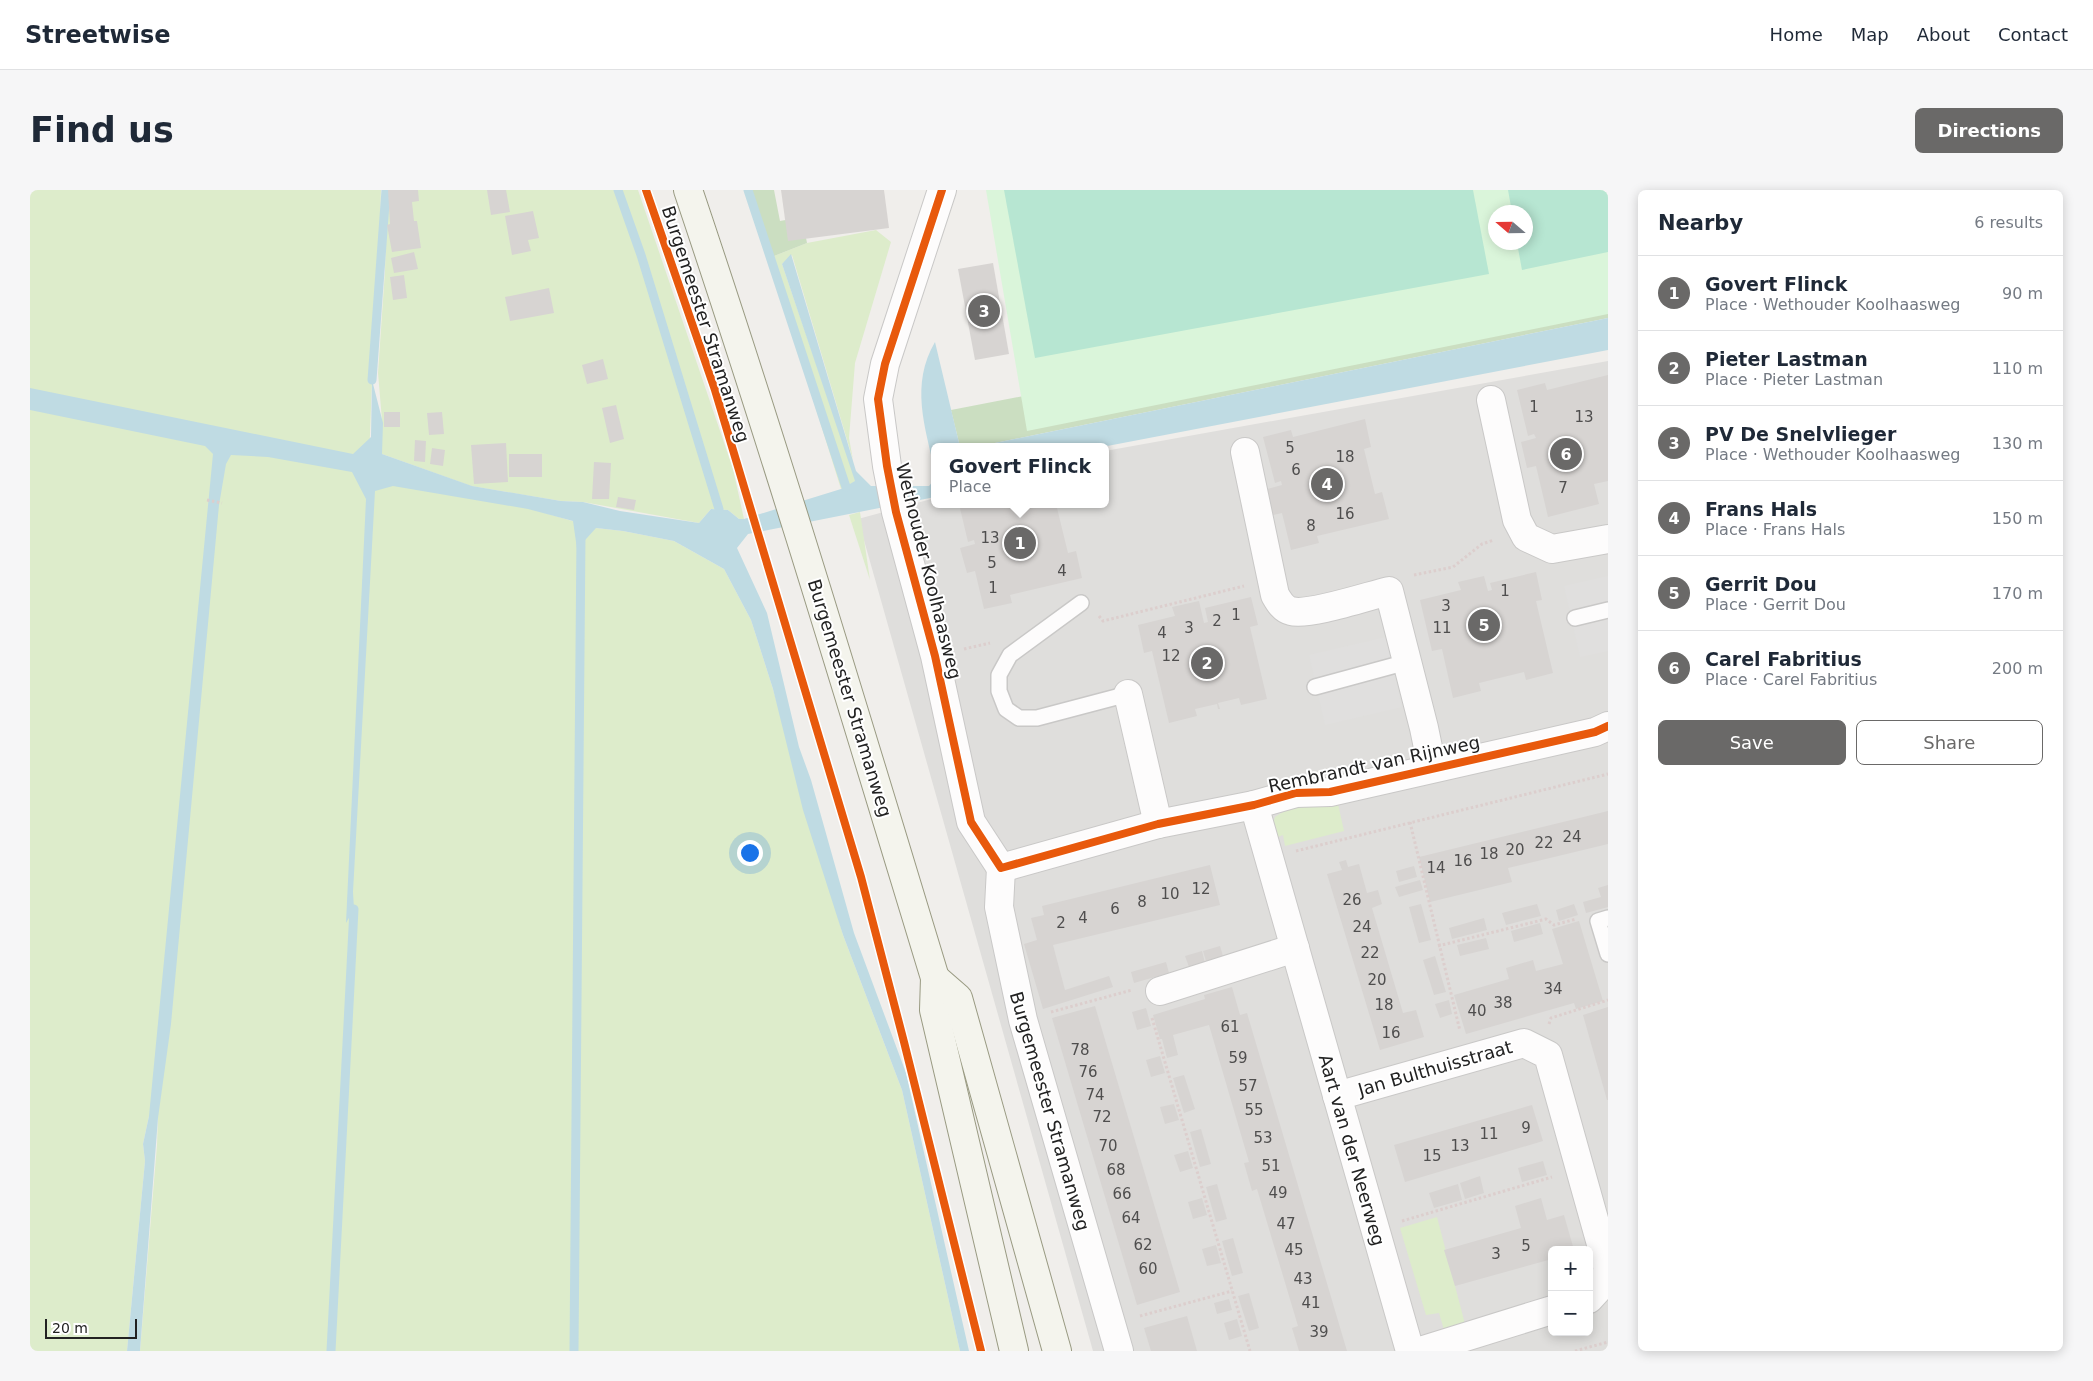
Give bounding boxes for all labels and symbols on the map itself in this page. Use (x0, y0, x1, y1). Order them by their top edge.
street label: Burgemeester Stramanweg (658, 203, 754, 445)
north arrow (1488, 205, 1533, 250)
pin: 3 (968, 292, 1000, 330)
house number: 1 (1529, 398, 1539, 416)
house number: 13 (1574, 408, 1594, 426)
pin: 6 (1550, 435, 1582, 473)
house number: 5 (1285, 439, 1295, 457)
house number: 18 (1335, 448, 1355, 466)
street label: Wethouder Koolhaasweg (892, 461, 966, 681)
house number: 6 (1291, 461, 1301, 479)
pin: 4 (1311, 465, 1343, 503)
house number: 7 (1558, 479, 1568, 497)
house number: 16 (1335, 505, 1355, 523)
house number: 8 (1306, 517, 1316, 535)
pin: 1 (1004, 524, 1036, 562)
house number: 13 (980, 529, 1000, 547)
house number: 5 (987, 554, 997, 572)
house number: 4 (1057, 562, 1067, 580)
street label: Burgemeester Stramanweg (804, 576, 896, 820)
house number: 1 (988, 579, 998, 597)
house number: 1 (1500, 582, 1510, 600)
house number: 3 (1441, 597, 1451, 615)
house number: 1 (1231, 606, 1241, 624)
pin: 5 (1468, 606, 1500, 644)
house number: 2 (1212, 612, 1222, 630)
house number: 3 (1184, 619, 1194, 637)
house number: 11 (1432, 619, 1452, 637)
house number: 4 (1157, 624, 1167, 642)
pin: 2 (1191, 644, 1223, 682)
house number: 12 (1161, 647, 1181, 665)
street label: Rembrandt van Rijnweg (1266, 731, 1482, 797)
house number: 24 (1562, 828, 1582, 846)
house number: 22 (1534, 834, 1554, 852)
your location (737, 840, 763, 866)
house number: 20 (1505, 841, 1525, 859)
house number: 18 (1479, 845, 1499, 863)
house number: 16 (1453, 852, 1473, 870)
house number: 14 (1426, 859, 1446, 877)
house number: 12 (1191, 880, 1211, 898)
house number: 10 (1160, 885, 1180, 903)
house number: 26 (1342, 891, 1362, 909)
house number: 8 (1137, 893, 1147, 911)
house number: 6 (1110, 900, 1120, 918)
house number: 4 (1078, 909, 1088, 927)
house number: 2 (1056, 914, 1066, 932)
house number: 24 (1352, 918, 1372, 936)
house number: 22 (1360, 944, 1380, 962)
house number: 20 (1367, 971, 1387, 989)
house number: 34 (1543, 980, 1563, 998)
street label: Burgemeester Stramanweg (1006, 989, 1094, 1233)
house number: 38 (1493, 994, 1513, 1012)
house number: 18 (1374, 996, 1394, 1014)
house number: 40 (1467, 1002, 1487, 1020)
house number: 61 (1220, 1018, 1240, 1036)
house number: 16 (1381, 1024, 1401, 1042)
street label: Jan Bulthuisstraat (1355, 1036, 1515, 1100)
house number: 78 (1070, 1041, 1090, 1059)
house number: 59 (1228, 1049, 1248, 1067)
street label: Aart van der Neerweg (1315, 1052, 1389, 1248)
house number: 76 (1078, 1063, 1098, 1081)
house number: 57 (1238, 1077, 1258, 1095)
house number: 74 (1085, 1086, 1105, 1104)
house number: 55 (1244, 1101, 1264, 1119)
house number: 72 (1092, 1108, 1112, 1126)
house number: 9 (1521, 1119, 1531, 1137)
house number: 11 (1479, 1125, 1499, 1143)
house number: 53 (1253, 1129, 1273, 1147)
house number: 70 (1098, 1137, 1118, 1155)
house number: 13 (1450, 1137, 1470, 1155)
house number: 15 (1422, 1147, 1442, 1165)
house number: 51 (1261, 1157, 1281, 1175)
house number: 68 (1106, 1161, 1126, 1179)
house number: 49 (1268, 1184, 1288, 1202)
house number: 66 (1112, 1185, 1132, 1203)
house number: 64 (1121, 1209, 1141, 1227)
house number: 47 (1276, 1215, 1296, 1233)
house number: 62 (1133, 1236, 1153, 1254)
house number: 5 (1521, 1237, 1531, 1255)
house number: 45 (1284, 1241, 1304, 1259)
house number: 3 (1491, 1245, 1501, 1263)
house number: 60 (1138, 1260, 1158, 1278)
house number: 43 (1293, 1270, 1313, 1288)
house number: 41 (1301, 1294, 1321, 1312)
scale bar (45, 1316, 138, 1339)
house number: 39 (1309, 1323, 1329, 1341)

